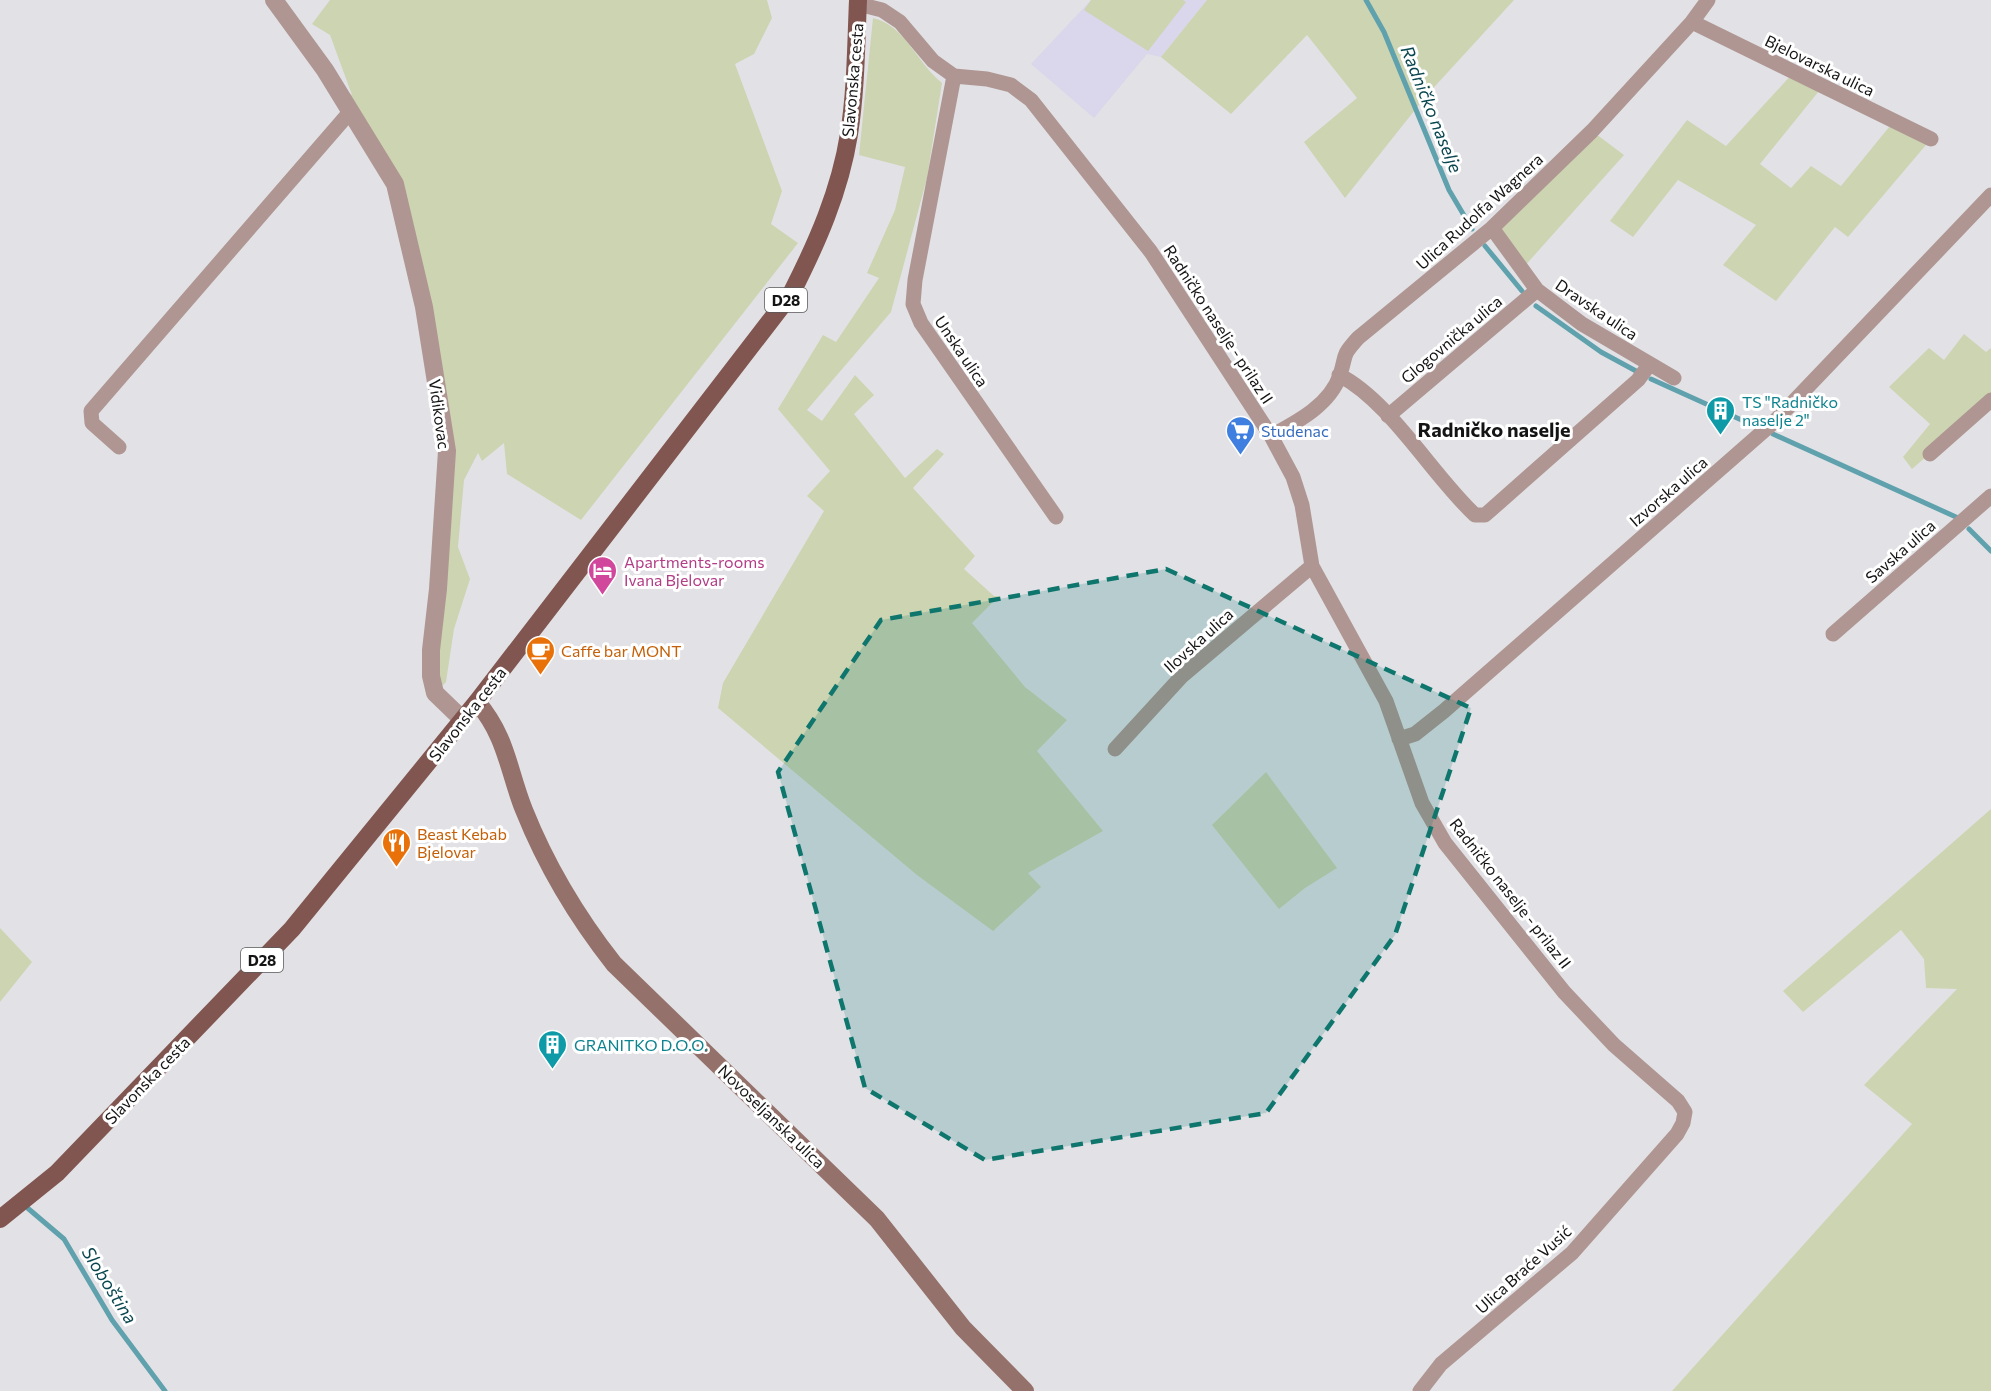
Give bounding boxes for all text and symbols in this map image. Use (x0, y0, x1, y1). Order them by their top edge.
street label: Slavonska cesta (838, 22, 866, 138)
street label: Bjelovarska ulica (1762, 30, 1878, 100)
water label: Radničko naselje (1396, 42, 1468, 176)
street label: Ulica Rudolfa Wagnera (1412, 149, 1546, 273)
street label: Radničko naselje - prilaz II (1161, 241, 1277, 407)
street label: Dravska ulica (1552, 275, 1642, 343)
road number: D28 (765, 288, 807, 312)
street label: Glogovnička ulica (1397, 291, 1505, 387)
street label: Unska ulica (931, 312, 993, 390)
street label: Vidikovac (426, 378, 454, 450)
place label: TS "Radničko naselje 2" (1742, 392, 1838, 429)
building icon: TS "Radničko naselje 2" (1705, 394, 1737, 436)
supermarket icon: Studenac (1224, 414, 1256, 456)
district label: Radničko naselje (1418, 417, 1571, 441)
place label: Studenac (1261, 421, 1329, 440)
street label: Izvorska ulica (1625, 452, 1711, 530)
street label: Savska ulica (1861, 515, 1939, 587)
place label: Apartments-rooms Ivana Bjelovar (624, 552, 764, 589)
hotel icon: Apartments-rooms Ivana Bjelovar (587, 554, 619, 596)
street label: Ilovska ulica (1159, 604, 1237, 676)
cafe icon: Caffe bar MONT (524, 634, 556, 676)
place label: Caffe bar MONT (561, 641, 681, 660)
street label: Slavonska cesta (424, 663, 510, 765)
street label: Radničko naselje - prilaz II (1446, 814, 1576, 972)
place label: Beast Kebab Bjelovar (417, 824, 507, 861)
restaurant icon: Beast Kebab Bjelovar (380, 826, 412, 868)
road number: D28 (241, 948, 283, 972)
building icon: GRANITKO D.O.O. (537, 1028, 569, 1070)
street label: Slavonska cesta (101, 1032, 193, 1128)
place label: GRANITKO D.O.O. (574, 1035, 708, 1054)
street label: Novoseljanska ulica (715, 1060, 829, 1172)
street label: Ulica Braće Vusić (1471, 1221, 1575, 1317)
water label: Sloboština (78, 1242, 142, 1328)

